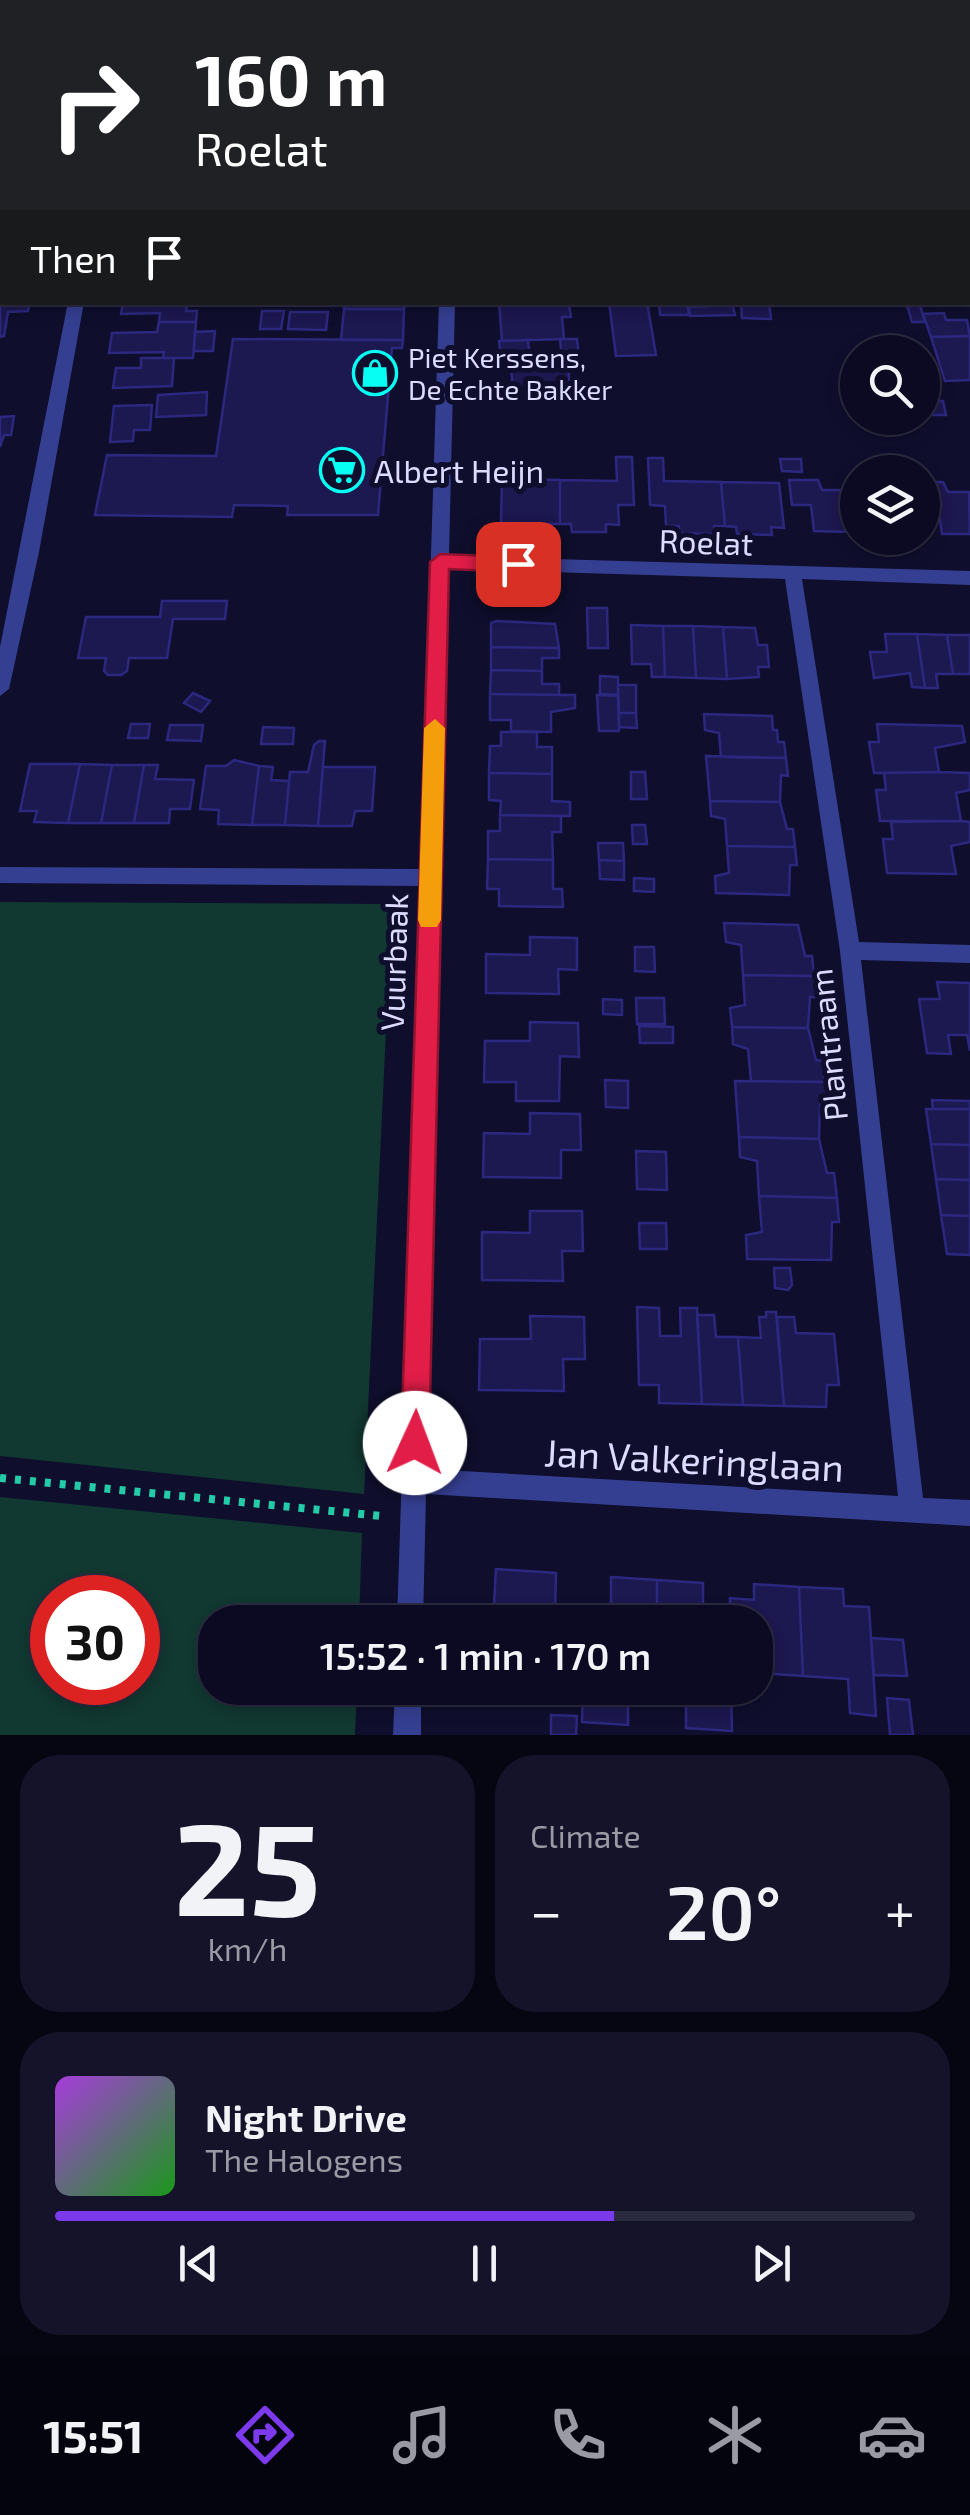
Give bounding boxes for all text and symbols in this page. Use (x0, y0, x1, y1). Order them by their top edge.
text: 160 m (195, 36, 388, 120)
icon: right (30, 40, 160, 170)
text: Roelat (195, 121, 328, 175)
icon: arrive (137, 230, 192, 285)
text: Then (30, 235, 117, 281)
map controls (840, 335, 940, 555)
button: search (840, 335, 940, 435)
place label: Piet Kerssens, De Echte Bakker (408, 340, 613, 406)
shop icon: Piet Kerssens, De Echte Bakker (352, 350, 398, 396)
supermarket icon: Albert Heijn (319, 447, 365, 493)
place label: Albert Heijn (374, 451, 544, 490)
button: layers (840, 455, 940, 555)
street label: Roelat (658, 520, 754, 562)
pin (476, 522, 561, 607)
icon: arrive (491, 537, 546, 592)
street label: Vuurbaak (372, 893, 414, 1031)
street label: Plantraam (800, 967, 854, 1123)
position arrow (363, 1391, 467, 1495)
street label: Jan Valkeringlaan (543, 1428, 845, 1490)
speed limit sign: 30 (30, 1575, 160, 1705)
text: 15:52 · 1 min · 170 m (320, 1632, 651, 1678)
text: 25 (174, 1786, 321, 1942)
text: Climate (530, 1816, 641, 1854)
text: 20° (666, 1865, 781, 1955)
text: − (530, 1877, 562, 1943)
text: + (885, 1877, 915, 1943)
text: km/h (208, 1929, 287, 1967)
text: Night Drive (205, 2094, 407, 2140)
text: The Halogens (205, 2140, 403, 2178)
icon: previous (171, 2236, 226, 2291)
icon: pause (457, 2236, 512, 2291)
icon: next (744, 2236, 799, 2291)
icon: directions (230, 2400, 300, 2470)
icon: music (387, 2400, 457, 2470)
icon: phone (543, 2400, 613, 2470)
icon: climate (700, 2400, 770, 2470)
icon: car (857, 2400, 927, 2470)
text: 15:51 (43, 2408, 143, 2462)

